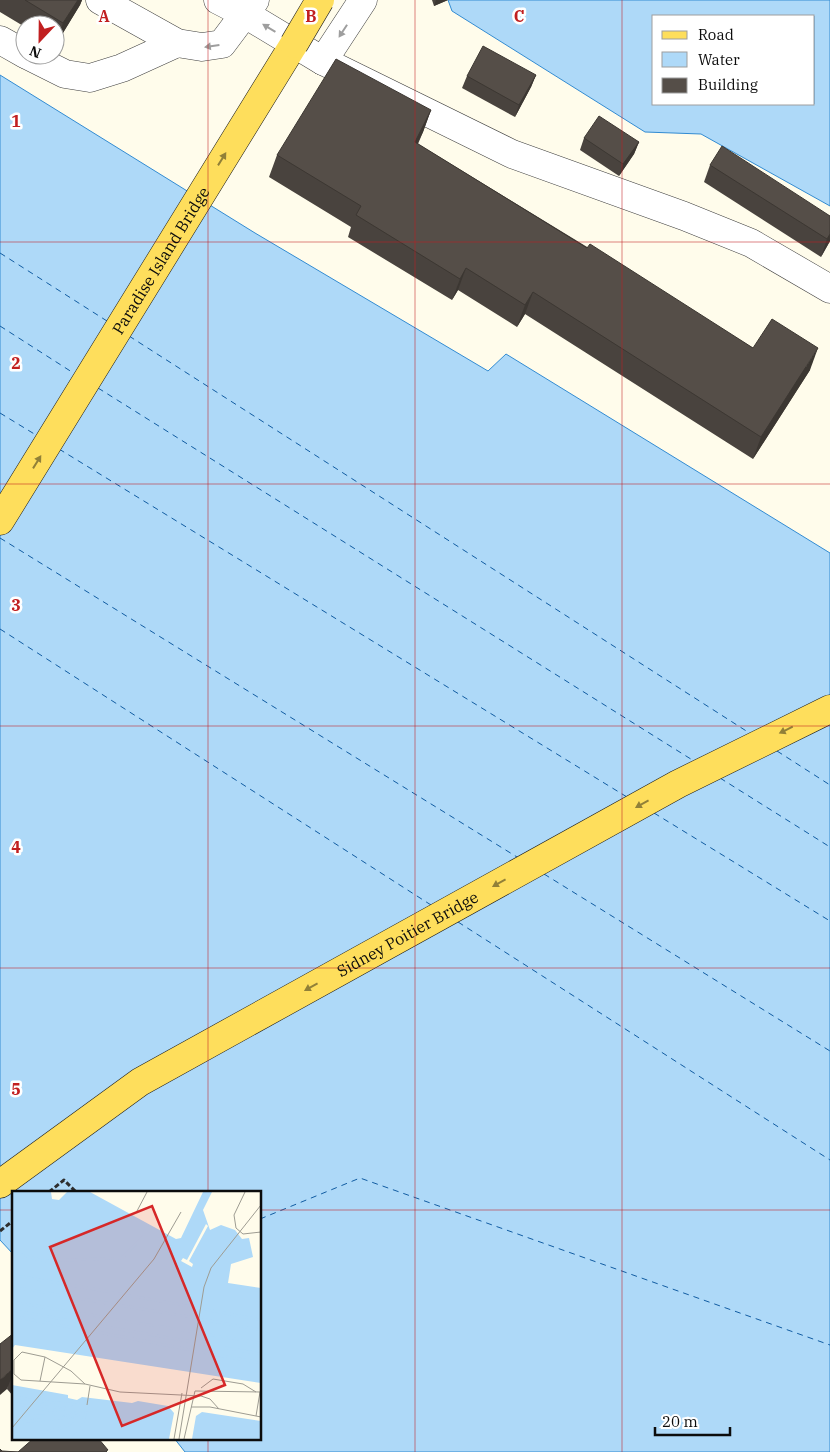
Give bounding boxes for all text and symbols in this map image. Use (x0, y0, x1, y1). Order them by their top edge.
text: A (98, 6, 110, 26)
text: B (305, 6, 317, 26)
text: C (514, 6, 524, 26)
north arrow (15, 15, 65, 65)
legend (652, 15, 815, 105)
one-way arrow (263, 24, 276, 33)
one-way arrow (338, 24, 348, 37)
text: Road (698, 25, 734, 44)
text: N (27, 42, 44, 62)
one-way arrow (203, 42, 219, 50)
text: Water (698, 50, 740, 69)
text: Building (698, 75, 758, 94)
text: 1 (11, 111, 21, 131)
one-way arrow (218, 153, 227, 166)
street label: Paradise Island Bridge (108, 183, 214, 338)
text: 2 (11, 353, 21, 373)
one-way arrow (32, 455, 41, 468)
text: 3 (11, 595, 21, 615)
one-way arrow (779, 726, 793, 734)
one-way arrow (634, 800, 649, 808)
text: 4 (11, 837, 21, 857)
one-way arrow (493, 878, 506, 887)
street label: Sidney Poitier Bridge (333, 887, 482, 981)
one-way arrow (305, 982, 318, 991)
text: 5 (11, 1079, 21, 1099)
inset map (12, 1191, 261, 1440)
scale bar (655, 1404, 730, 1436)
text: 20 m (662, 1412, 698, 1431)

